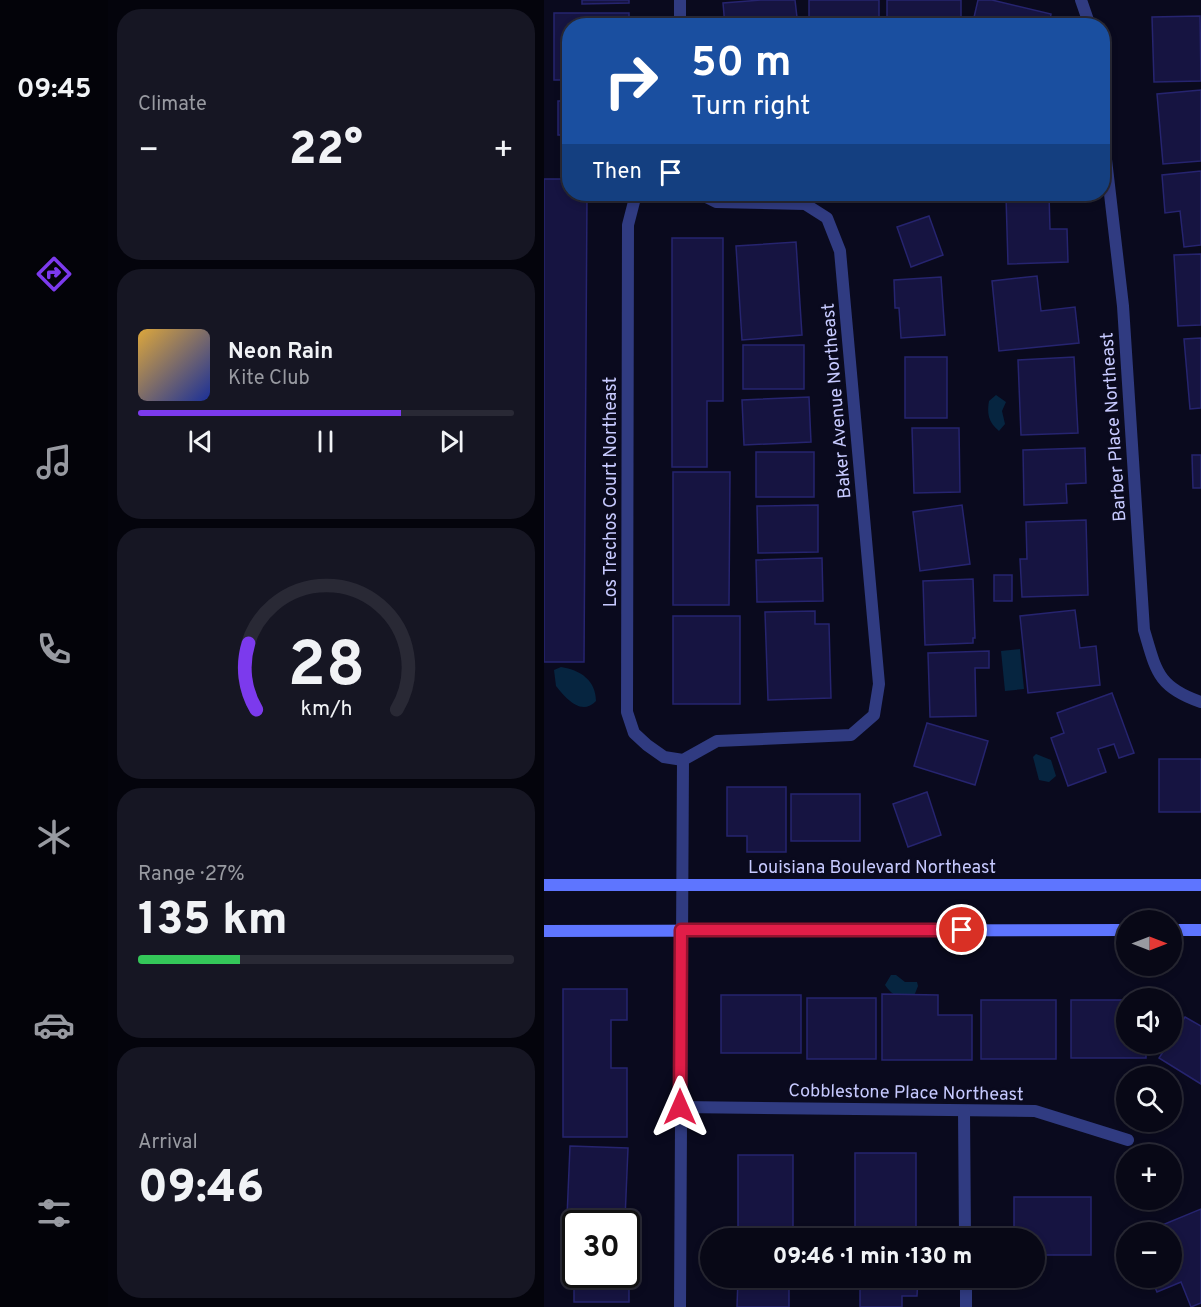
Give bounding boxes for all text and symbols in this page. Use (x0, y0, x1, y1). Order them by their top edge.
text: 50 m (691, 38, 792, 91)
icon: right (592, 42, 670, 120)
text: 09:45 (17, 73, 91, 107)
text: Turn right (691, 90, 810, 124)
text: Climate (138, 92, 207, 118)
text: 22° (289, 123, 363, 180)
text: − (138, 131, 159, 173)
text: + (493, 131, 514, 173)
icon: arrive (654, 156, 687, 189)
text: Then (592, 159, 642, 186)
icon: directions (33, 253, 75, 295)
street label: Baker Avenue Northeast (817, 302, 858, 500)
street label: Barber Place Northeast (1096, 331, 1133, 522)
text: Neon Rain (228, 339, 333, 366)
text: Kite Club (228, 366, 310, 392)
street label: Los Trechos Court Northeast (600, 377, 623, 607)
icon: previous (184, 425, 217, 458)
icon: pause (309, 425, 342, 458)
icon: next (435, 425, 468, 458)
icon: music (33, 441, 75, 483)
icon: phone (33, 628, 75, 670)
text: 28 (287, 630, 365, 709)
text: km/h (300, 697, 352, 724)
icon: climate (33, 816, 75, 858)
street label: Louisiana Boulevard Northeast (748, 857, 996, 880)
text: Range · 27% (138, 862, 245, 888)
text: 135 km (138, 893, 288, 950)
pin (936, 904, 987, 955)
north arrow (1116, 910, 1182, 976)
map controls (1116, 910, 1182, 1288)
icon: arrive (945, 913, 978, 946)
button: sound (1116, 988, 1182, 1054)
icon: car (33, 1004, 75, 1046)
button: search (1116, 1066, 1182, 1132)
position arrow (648, 1075, 712, 1139)
street label: Cobblestone Place Northeast (788, 1080, 1024, 1107)
text: Arrival (138, 1130, 198, 1156)
button: + (1116, 1144, 1182, 1210)
text: 09:46 (138, 1161, 264, 1218)
icon: filters (33, 1192, 75, 1234)
speed limit sign: 30 (562, 1210, 640, 1288)
button: − (1116, 1222, 1182, 1288)
text: 09:46 · 1 min · 130 m (773, 1244, 972, 1271)

